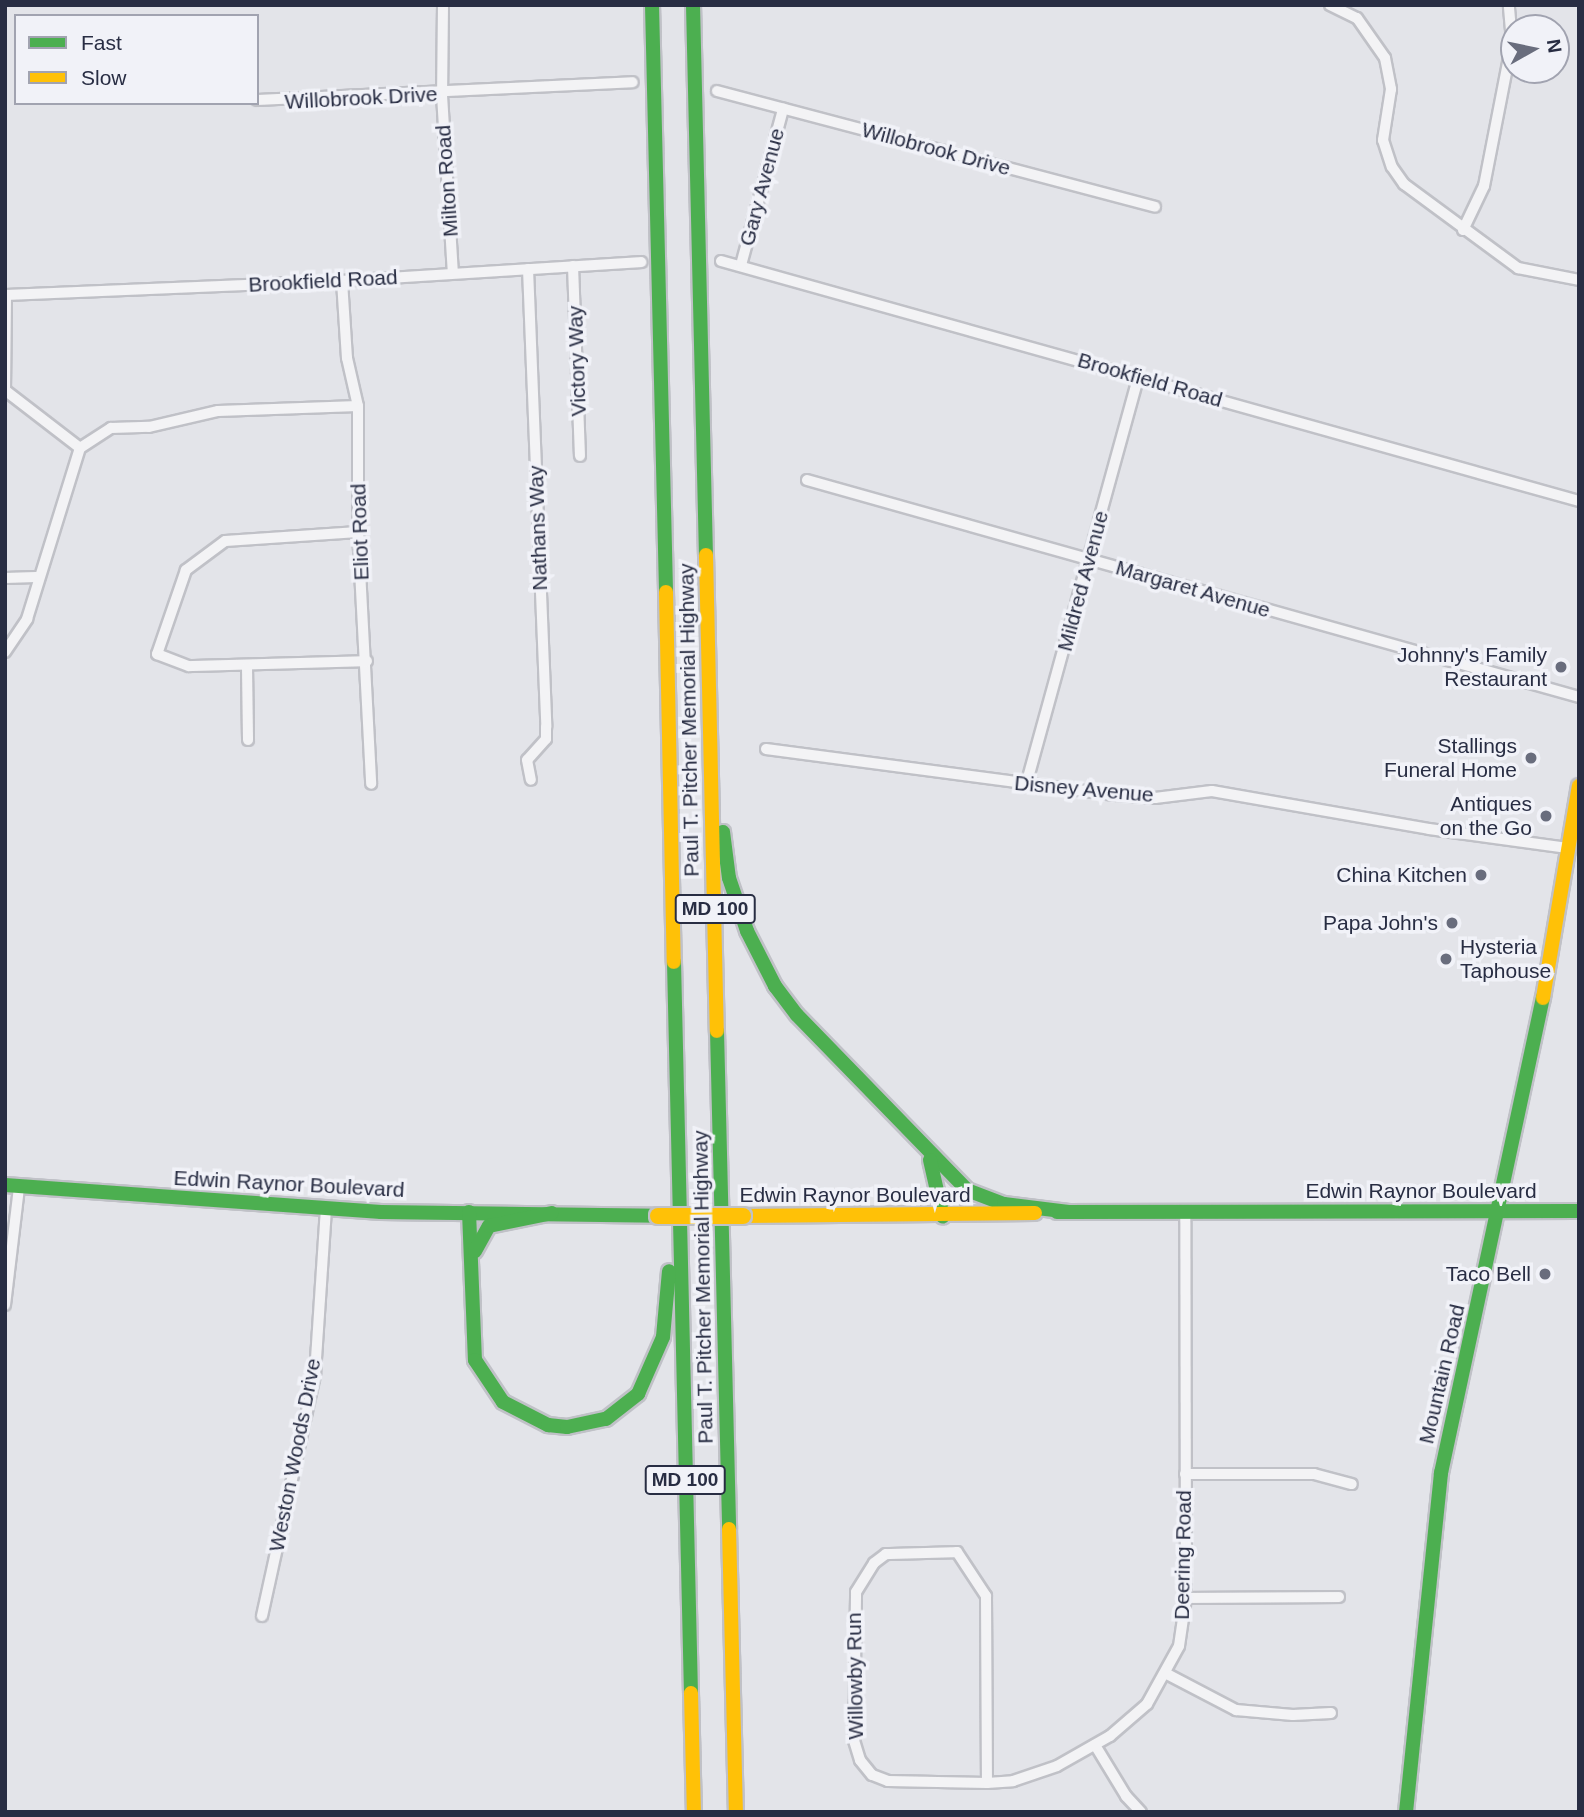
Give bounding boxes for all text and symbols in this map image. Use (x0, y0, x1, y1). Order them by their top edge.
legend (14, 14, 259, 105)
north arrow (1500, 14, 1570, 84)
text: Fast (81, 31, 122, 54)
text: N (1543, 38, 1566, 54)
text: Slow (81, 66, 127, 89)
street label: Willobrook Drive (284, 81, 438, 115)
street label: Willobrook Drive (859, 117, 1013, 181)
street label: Milton Road (431, 124, 463, 238)
street label: Gary Avenue (734, 125, 790, 249)
street label: Brookfield Road (248, 265, 398, 297)
street label: Victory Way (562, 305, 592, 417)
street label: Brookfield Road (1075, 347, 1225, 413)
street label: Nathans Way (523, 465, 553, 591)
street label: Eliot Road (346, 483, 374, 581)
street label: Mildred Avenue (1052, 507, 1114, 655)
street label: Margaret Avenue (1112, 555, 1274, 623)
street label: Paul T. Pitcher Memorial Highway (674, 563, 704, 877)
place label: Johnny's Family Restaurant (1397, 642, 1547, 692)
marker: Johnny's Family Restaurant (1553, 659, 1569, 675)
place label: Stallings Funeral Home (1384, 733, 1517, 783)
marker: Stallings Funeral Home (1523, 750, 1539, 766)
street label: Disney Avenue (1013, 770, 1155, 808)
place label: Antiques on the Go (1440, 791, 1532, 841)
marker: Antiques on the Go (1538, 808, 1554, 824)
place label: China Kitchen (1336, 862, 1467, 888)
marker: China Kitchen (1473, 867, 1489, 883)
road number: MD 100 (673, 894, 757, 925)
place label: Papa John's (1323, 910, 1438, 936)
marker: Papa John's (1444, 915, 1460, 931)
place label: Hysteria Taphouse (1460, 934, 1551, 984)
marker: Hysteria Taphouse (1438, 951, 1454, 967)
street label: Paul T. Pitcher Memorial Highway (688, 1130, 718, 1444)
street label: Edwin Raynor Boulevard (173, 1165, 405, 1203)
street label: Edwin Raynor Boulevard (1305, 1178, 1537, 1204)
street label: Edwin Raynor Boulevard (739, 1182, 971, 1208)
place label: Taco Bell (1446, 1261, 1531, 1287)
marker: Taco Bell (1537, 1266, 1553, 1282)
street label: Mountain Road (1414, 1302, 1470, 1446)
street label: Weston Woods Drive (264, 1356, 326, 1554)
road number: MD 100 (643, 1464, 727, 1496)
street label: Deering Road (1169, 1490, 1197, 1620)
street label: Willowby Run (841, 1612, 869, 1740)

